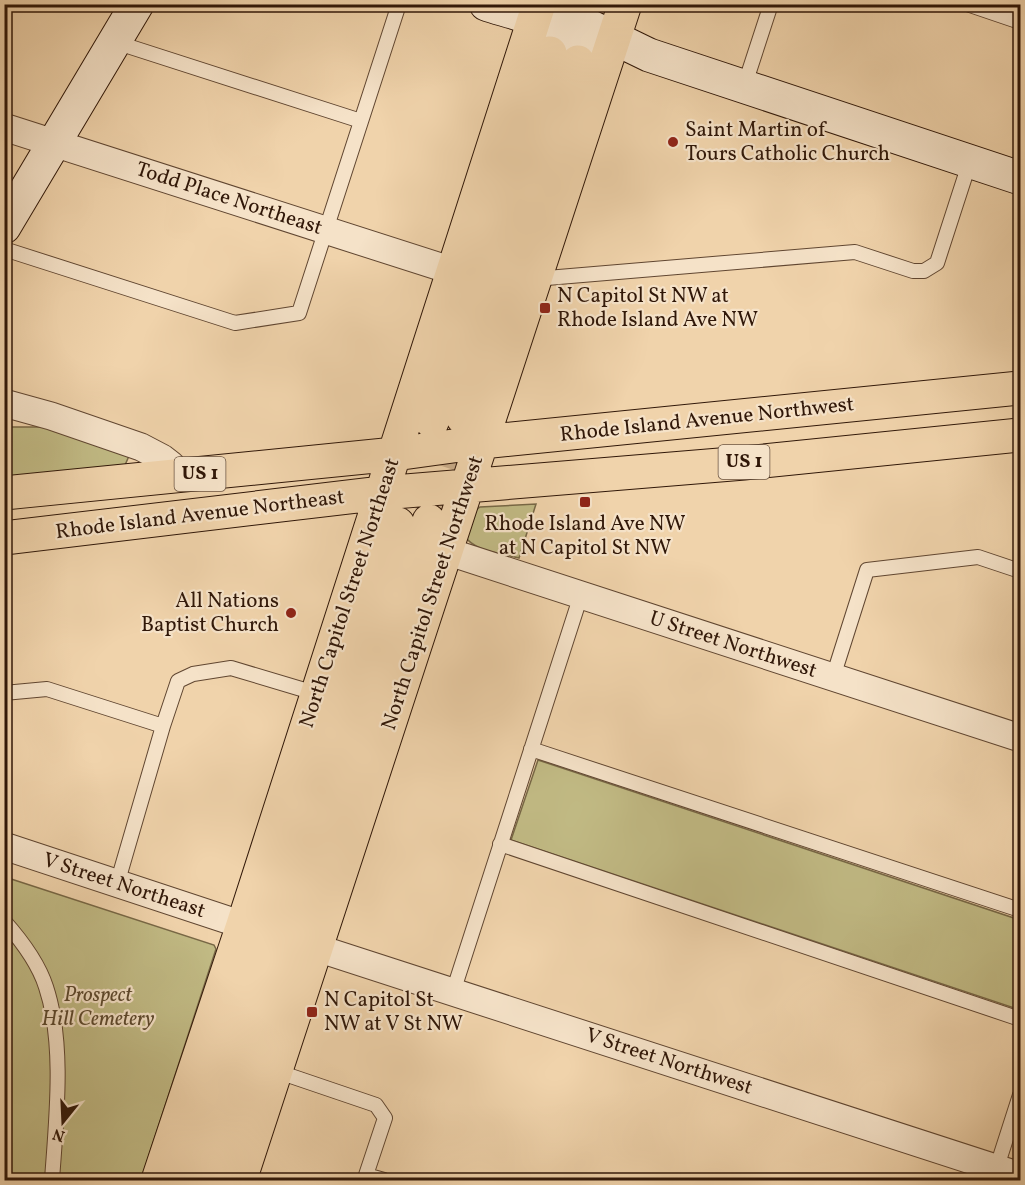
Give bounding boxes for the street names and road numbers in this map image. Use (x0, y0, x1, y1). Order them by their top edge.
street label: Todd Place Northeast (132, 155, 326, 243)
street label: Rhode Island Avenue Northwest (558, 390, 856, 450)
road number: US 1 (718, 445, 770, 479)
street label: North Capitol Street Northwest (375, 452, 491, 734)
street label: North Capitol Street Northeast (293, 454, 407, 732)
road number: US 1 (174, 457, 226, 491)
street label: Rhode Island Avenue Northeast (54, 483, 346, 547)
street label: U Street Northwest (646, 604, 820, 686)
street label: V Street Northeast (39, 846, 209, 926)
street label: V Street Northwest (582, 1021, 756, 1103)

